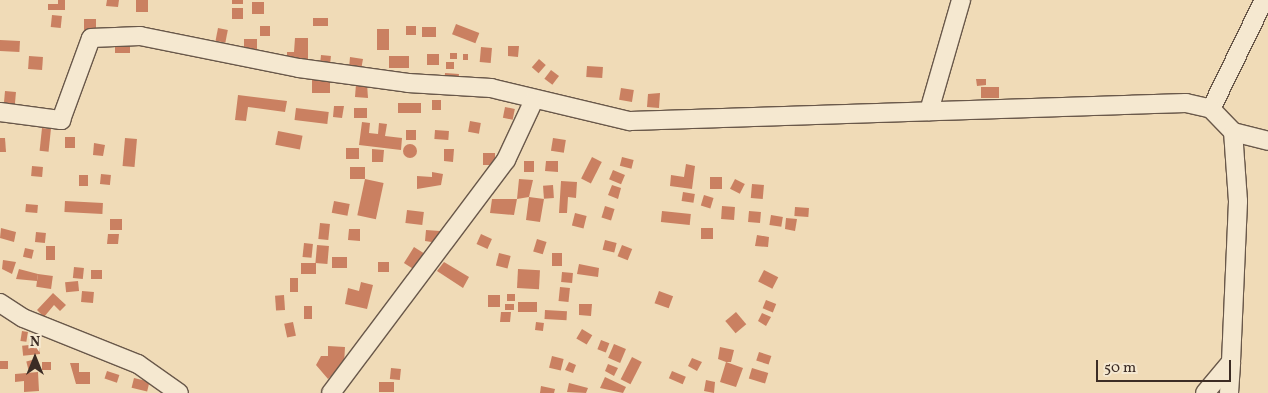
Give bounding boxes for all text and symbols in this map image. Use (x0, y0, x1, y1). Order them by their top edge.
north arrow (10, 333, 60, 383)
text: N (30, 333, 40, 352)
scale bar (1098, 350, 1233, 382)
text: 50 m (1104, 358, 1136, 379)

